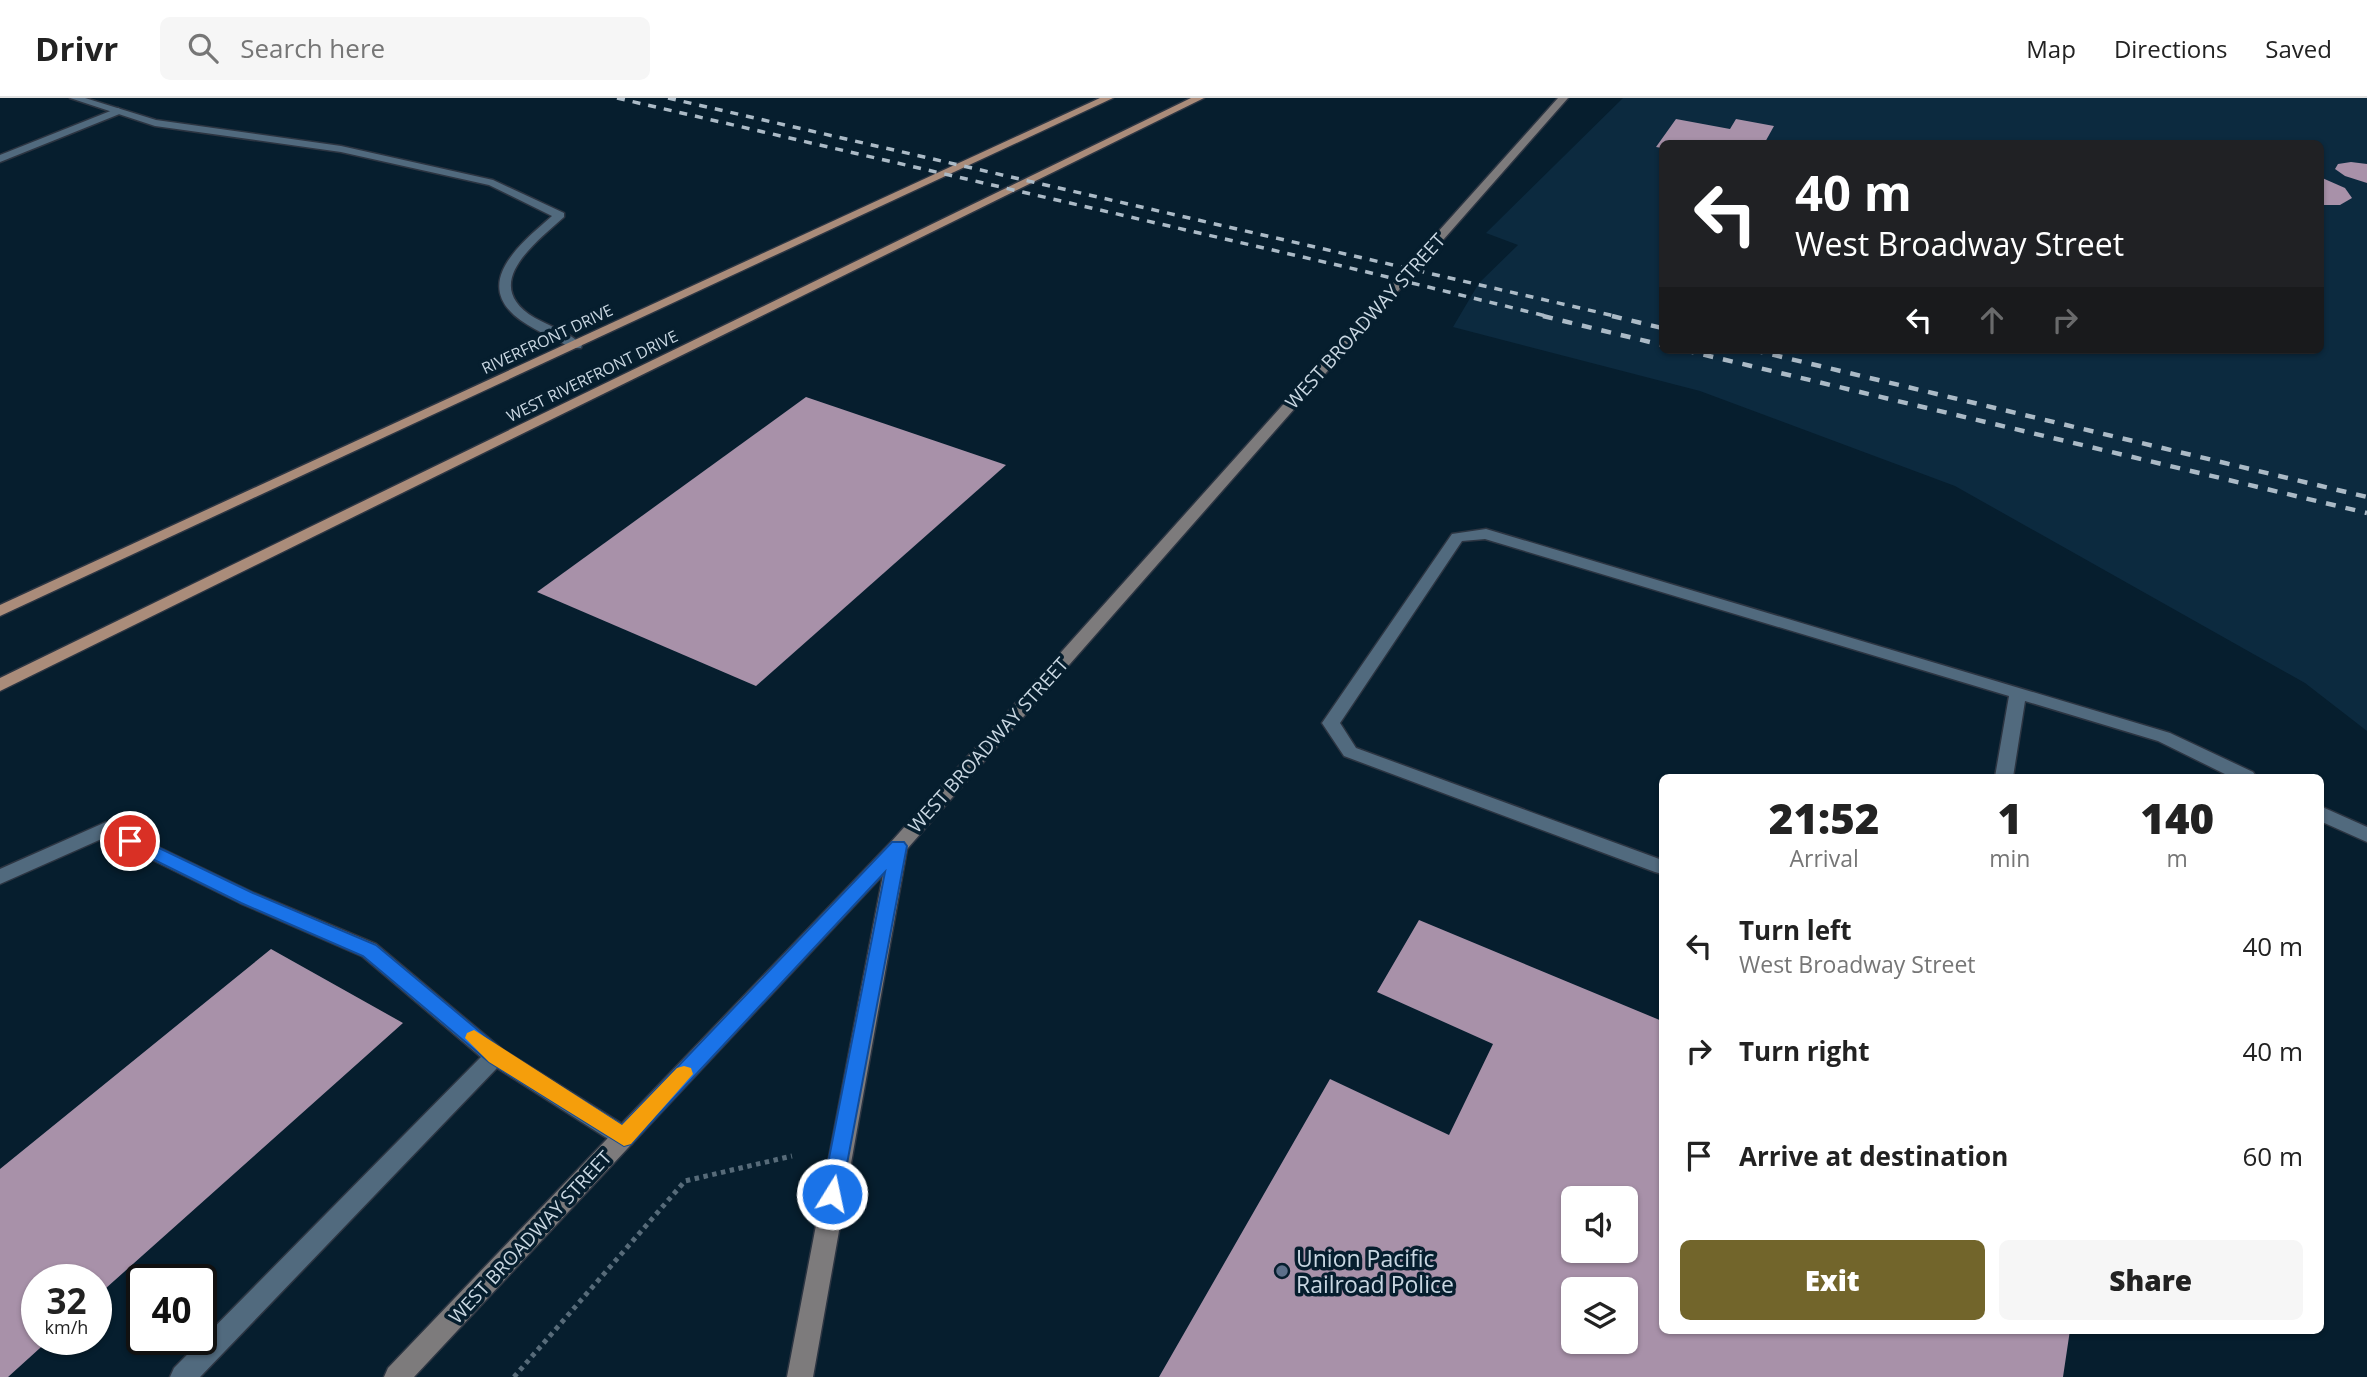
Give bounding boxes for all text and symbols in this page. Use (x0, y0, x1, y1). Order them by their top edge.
search box (160, 17, 650, 80)
text: Drivr (35, 26, 118, 71)
icon: search (184, 29, 222, 67)
text: Search here (240, 30, 385, 66)
text: Map (2026, 32, 2076, 65)
text: Directions (2114, 32, 2227, 65)
text: Saved (2265, 32, 2332, 65)
text: 40 m (1795, 159, 1912, 225)
icon: left (1680, 168, 1771, 259)
text: West Broadway Street (1795, 222, 2124, 265)
street label: WEST BROADWAY STREET (1279, 227, 1451, 414)
street label: RIVERFRONT DRIVE (478, 299, 616, 379)
icon: left (1900, 301, 1938, 339)
icon: ahead (1973, 301, 2011, 339)
icon: right (2046, 301, 2084, 339)
street label: WEST RIVERFRONT DRIVE (503, 325, 681, 427)
street label: WEST BROADWAY STREET (902, 651, 1074, 838)
text: 21:52 (1769, 789, 1879, 846)
text: 1 (1998, 789, 2022, 846)
text: 140 (2140, 789, 2214, 846)
pin (100, 811, 160, 871)
icon: arrive (111, 822, 149, 860)
text: Arrival (1790, 842, 1859, 874)
text: min (1989, 842, 2030, 874)
text: m (2167, 842, 2188, 874)
text: Turn left (1739, 912, 1851, 948)
icon: left (1680, 927, 1718, 965)
text: 40 m (2242, 928, 2303, 964)
text: West Broadway Street (1739, 948, 1976, 980)
icon: right (1680, 1032, 1718, 1070)
text: Turn right (1739, 1033, 1870, 1069)
text: 40 m (2242, 1033, 2303, 1069)
icon: arrive (1680, 1137, 1718, 1175)
text: Arrive at destination (1739, 1138, 2008, 1174)
text: 60 m (2242, 1138, 2303, 1174)
street label: WEST BROADWAY STREET (443, 1144, 618, 1329)
position arrow (795, 1157, 869, 1231)
map controls (1561, 1186, 1638, 1354)
button: sound (1561, 1186, 1638, 1263)
button: Exit (1680, 1240, 1985, 1320)
button: Share (1999, 1240, 2303, 1320)
place label: Union Pacific Railroad Police (1296, 1242, 1454, 1300)
marker: Union Pacific Railroad Police (1274, 1263, 1290, 1279)
speed limit sign: 40 (126, 1264, 217, 1355)
text: 32 (46, 1277, 87, 1324)
button: layers (1561, 1277, 1638, 1354)
text: km/h (45, 1315, 88, 1339)

